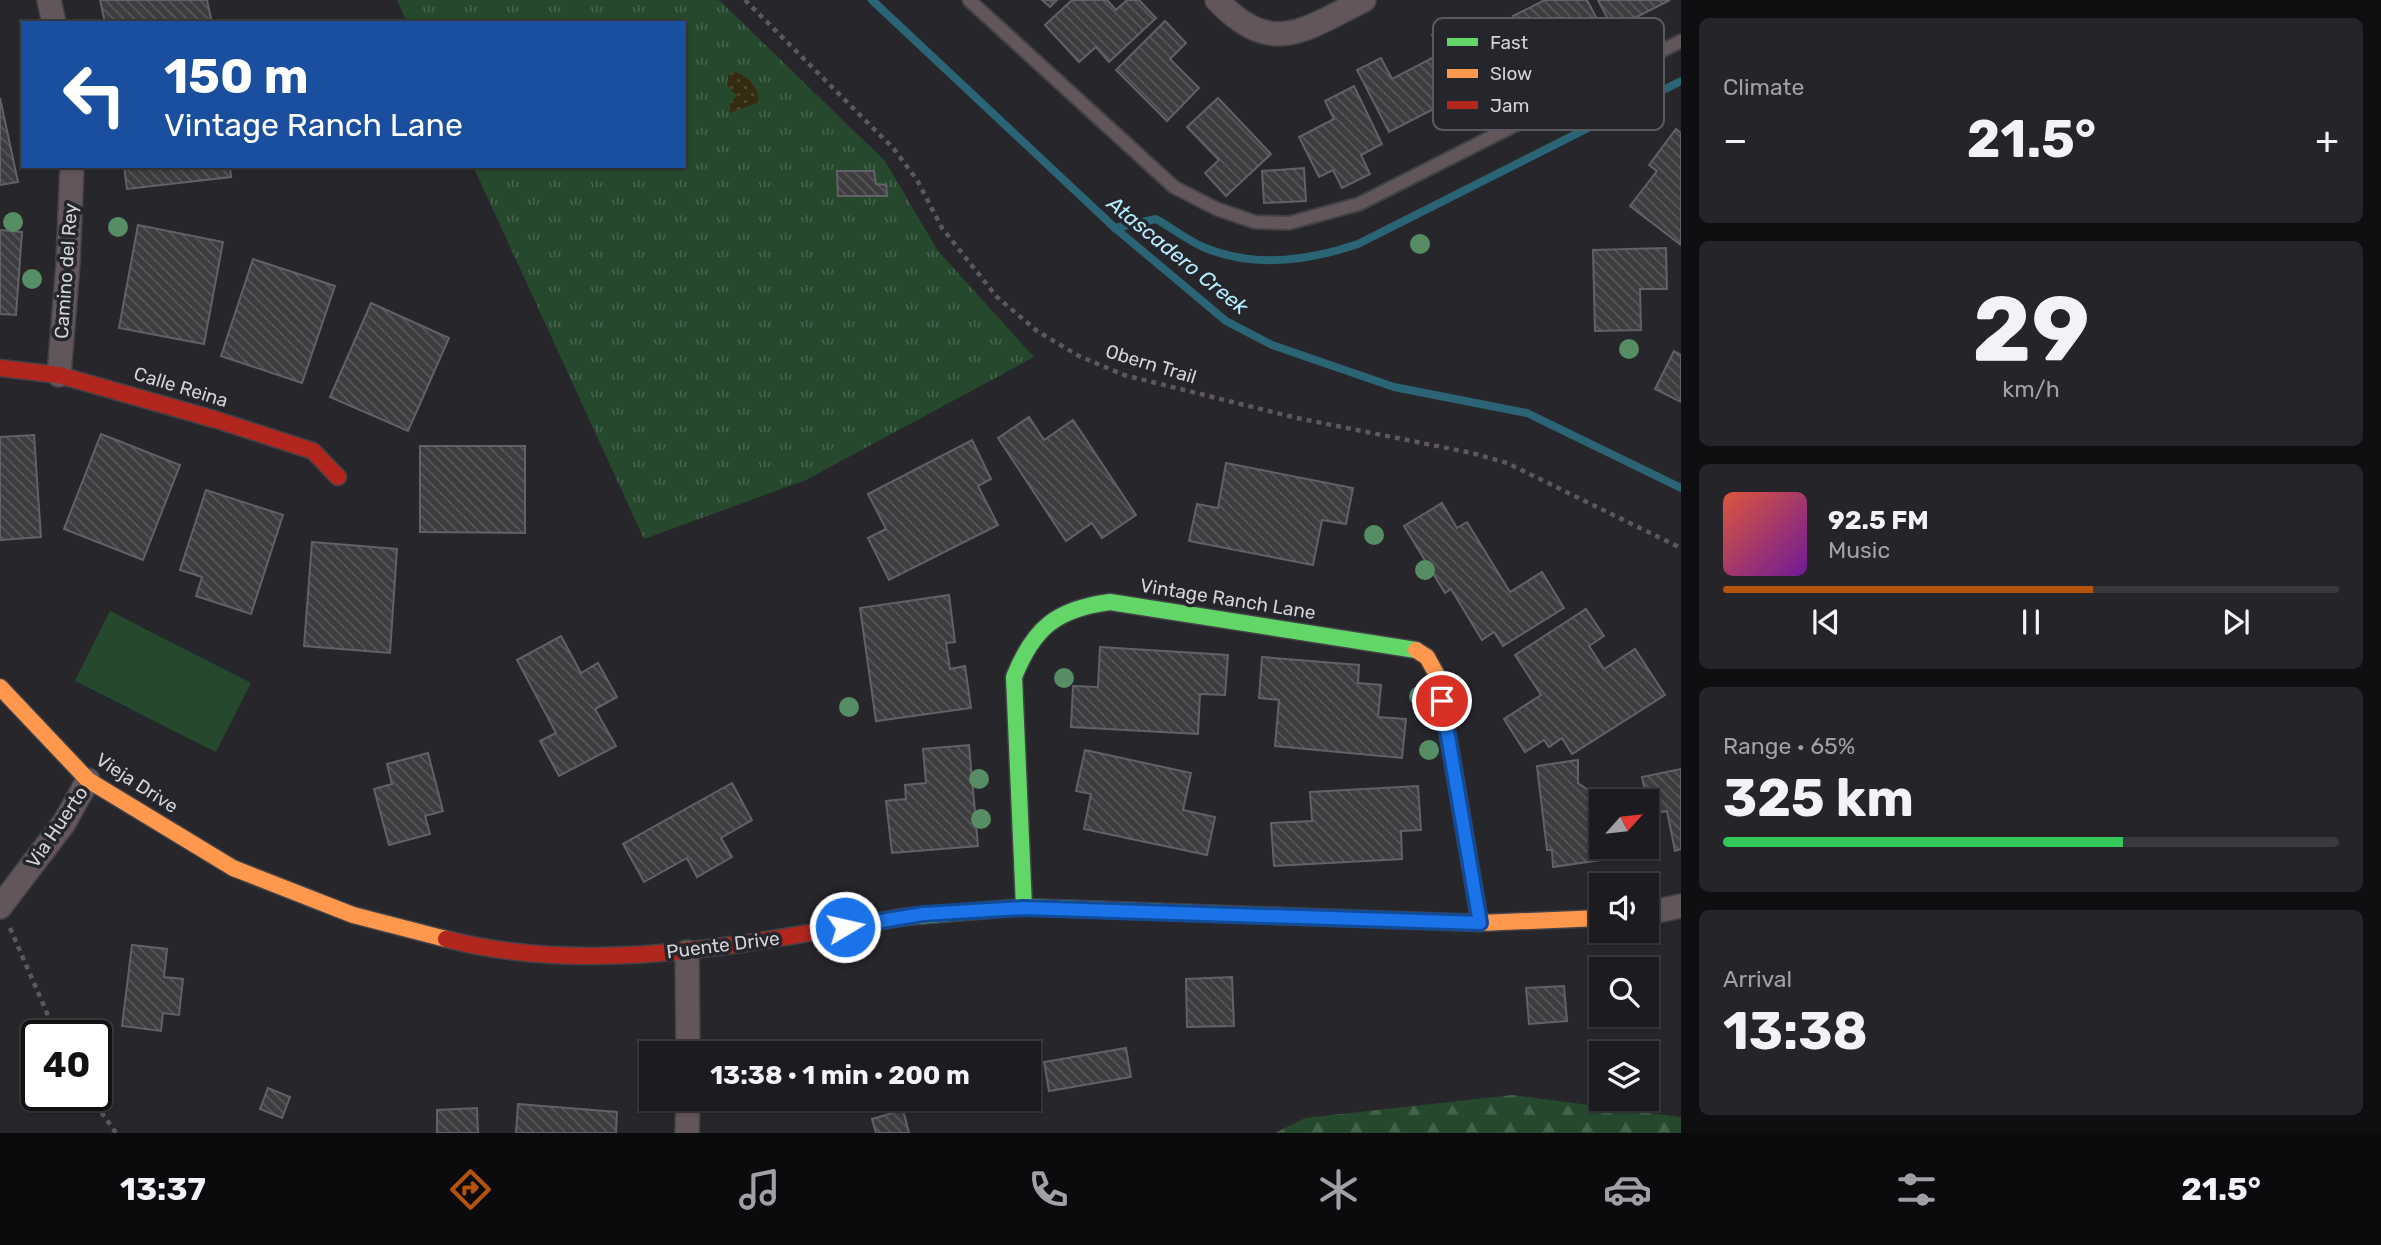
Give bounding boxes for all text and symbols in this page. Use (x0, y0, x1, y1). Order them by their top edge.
legend (1433, 18, 1664, 130)
text: Fast (1490, 31, 1529, 54)
text: 150 m (164, 47, 309, 105)
icon: left (49, 49, 140, 140)
text: Slow (1490, 62, 1532, 85)
text: Climate (1723, 73, 1804, 101)
text: Jam (1490, 94, 1529, 117)
text: Vintage Ranch Lane (164, 106, 463, 144)
text: 21.5° (1967, 108, 2096, 170)
text: − (1723, 117, 1748, 163)
text: + (2315, 117, 2339, 163)
water label: Atascadero Creek (1102, 190, 1254, 320)
street label: Camino del Rey (50, 202, 82, 340)
text: 29 (1972, 275, 2090, 383)
street label: Obern Trail (1103, 339, 1199, 389)
street label: Calle Reina (131, 362, 231, 412)
text: km/h (2002, 375, 2060, 403)
text: 92.5 FM (1828, 505, 1929, 536)
text: Music (1828, 536, 1890, 564)
street label: Vintage Ranch Lane (1139, 574, 1317, 624)
icon: previous (1807, 603, 1845, 641)
icon: pause (2012, 603, 2050, 641)
icon: next (2217, 603, 2255, 641)
pin (1412, 671, 1472, 731)
icon: arrive (1423, 682, 1461, 720)
text: Range · 65% (1723, 732, 1855, 760)
street label: Vieja Drive (92, 748, 182, 818)
text: 325 km (1723, 767, 1914, 829)
street label: Via Huerto (21, 782, 93, 872)
north arrow (1589, 789, 1659, 859)
map controls (1589, 789, 1659, 1111)
button: sound (1589, 873, 1659, 943)
position arrow (808, 890, 882, 964)
street label: Puente Drive (665, 927, 781, 963)
button: search (1589, 957, 1659, 1027)
text: Arrival (1723, 965, 1792, 993)
text: 13:38 (1723, 1000, 1868, 1062)
speed limit sign: 40 (21, 1020, 112, 1111)
button: layers (1589, 1041, 1659, 1111)
text: 13:38 · 1 min · 200 m (710, 1060, 970, 1091)
icon: directions (446, 1165, 495, 1214)
icon: music (735, 1165, 784, 1214)
icon: phone (1024, 1165, 1073, 1214)
icon: climate (1314, 1165, 1363, 1214)
icon: car (1603, 1165, 1652, 1214)
icon: filters (1892, 1165, 1941, 1214)
text: 13:37 (120, 1170, 206, 1208)
text: 21.5° (2181, 1170, 2261, 1208)

